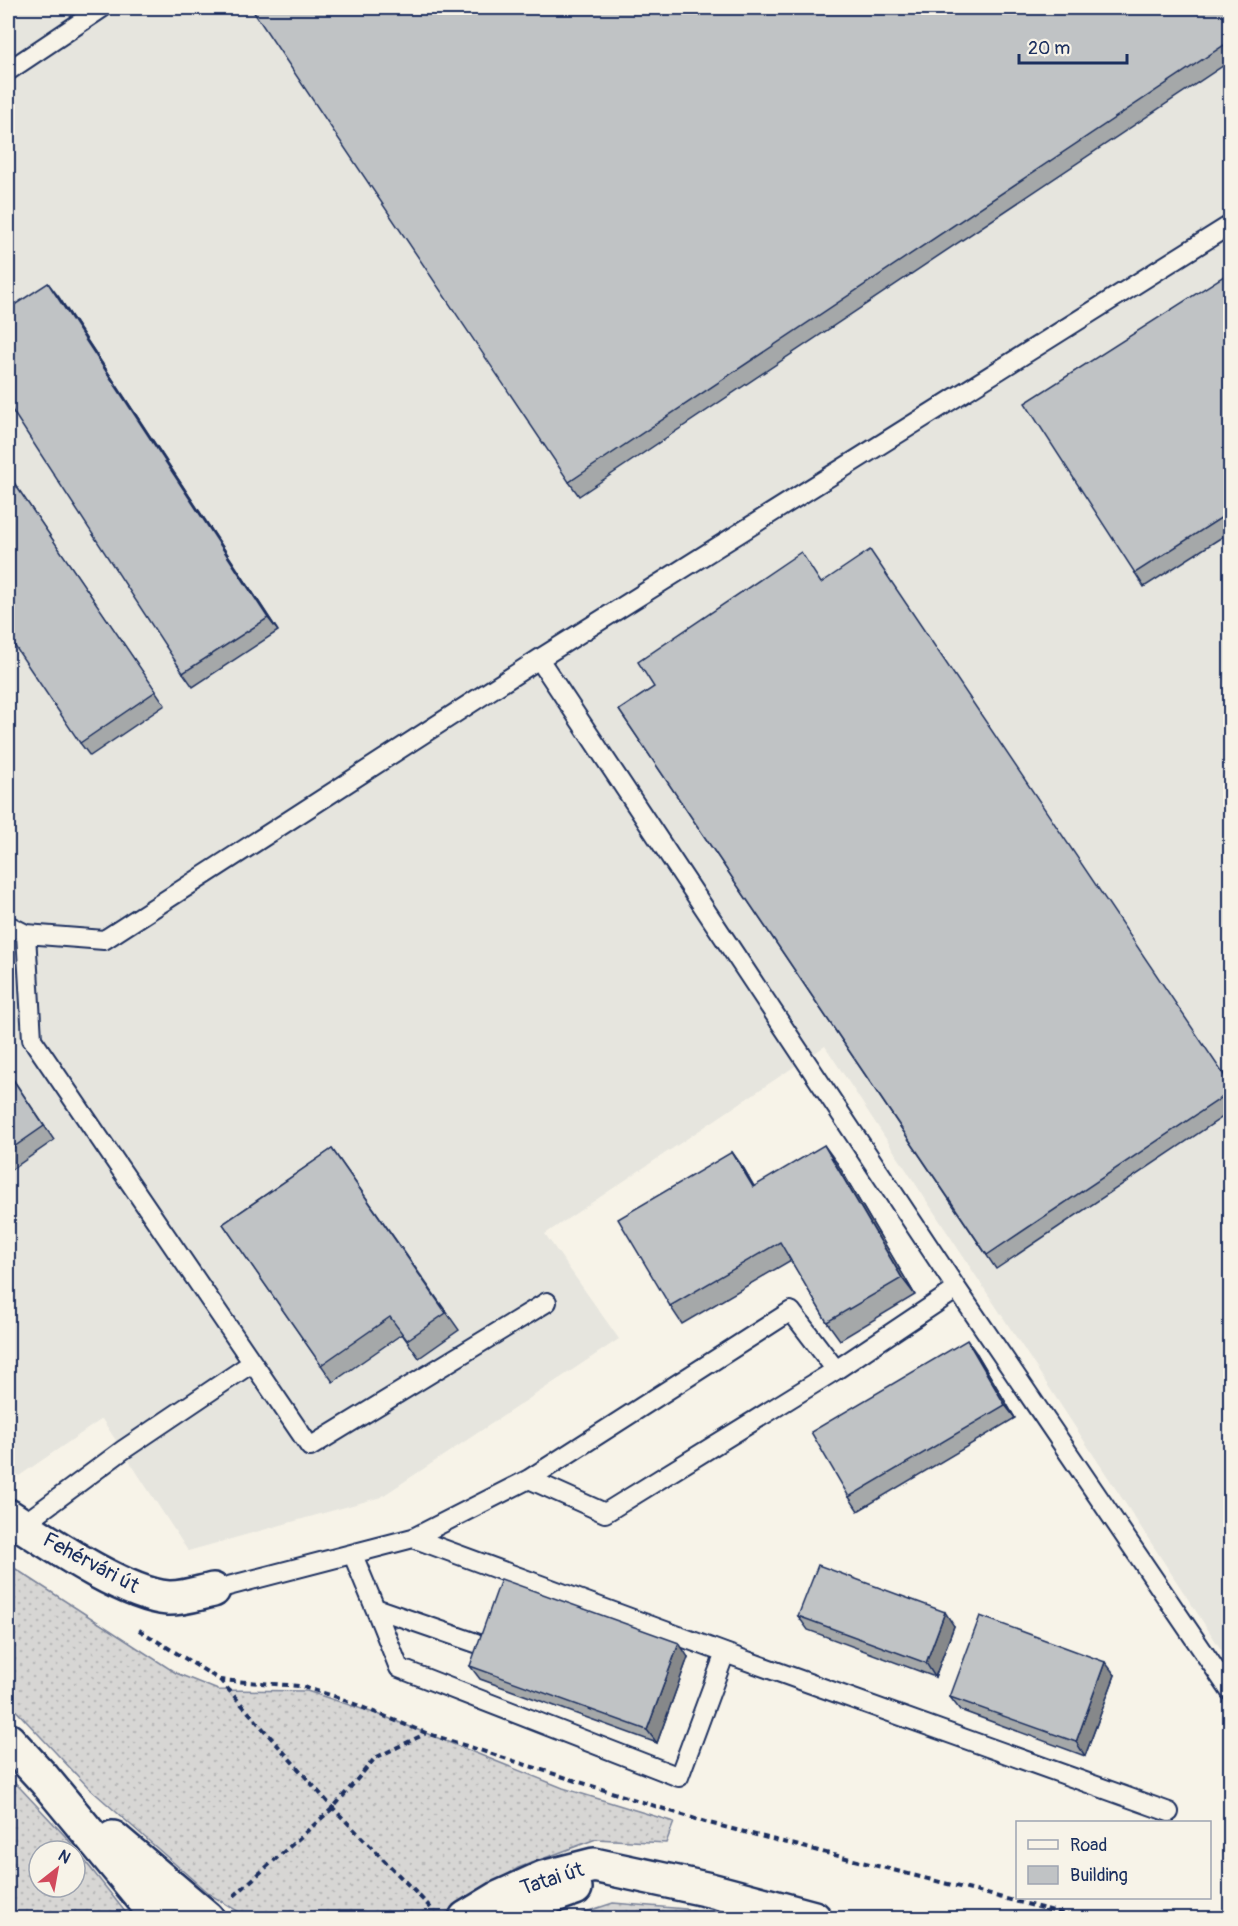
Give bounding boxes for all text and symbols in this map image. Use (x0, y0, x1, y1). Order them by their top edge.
scale bar (1019, 27, 1127, 65)
text: 20 m (1028, 37, 1070, 60)
street label: Fehérvári út (38, 1526, 144, 1600)
legend (1016, 1821, 1211, 1899)
text: Road (1070, 1834, 1107, 1857)
north arrow (27, 1839, 87, 1899)
text: N (54, 1846, 74, 1868)
street label: Tatai út (517, 1856, 588, 1902)
text: Building (1070, 1864, 1128, 1887)

